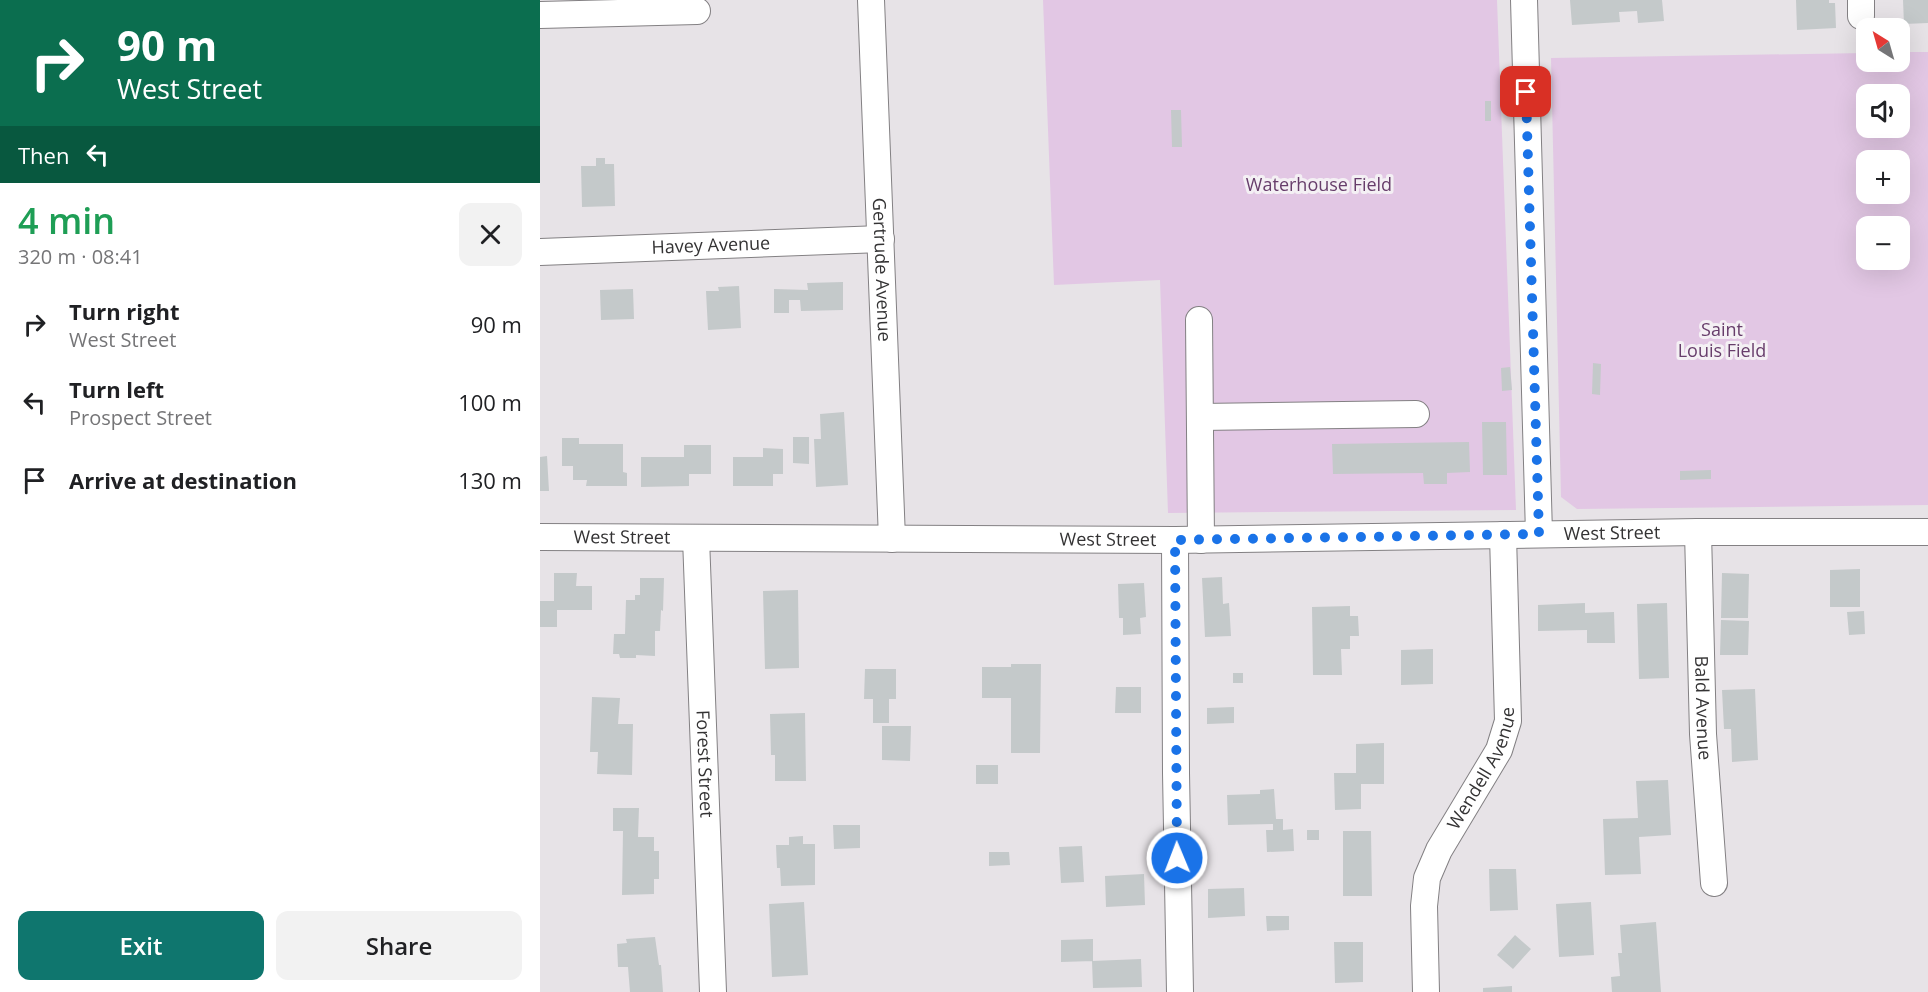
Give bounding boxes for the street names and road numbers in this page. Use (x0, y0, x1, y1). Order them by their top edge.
street label: Gertrude Avenue (868, 197, 897, 342)
street label: Havey Avenue (651, 230, 771, 259)
street label: West Street (1563, 520, 1660, 545)
street label: West Street (574, 524, 670, 549)
street label: West Street (1060, 526, 1156, 551)
street label: Bald Avenue (1690, 655, 1718, 761)
street label: Wendell Avenue (1441, 707, 1520, 834)
street label: Forest Street (691, 710, 719, 818)

